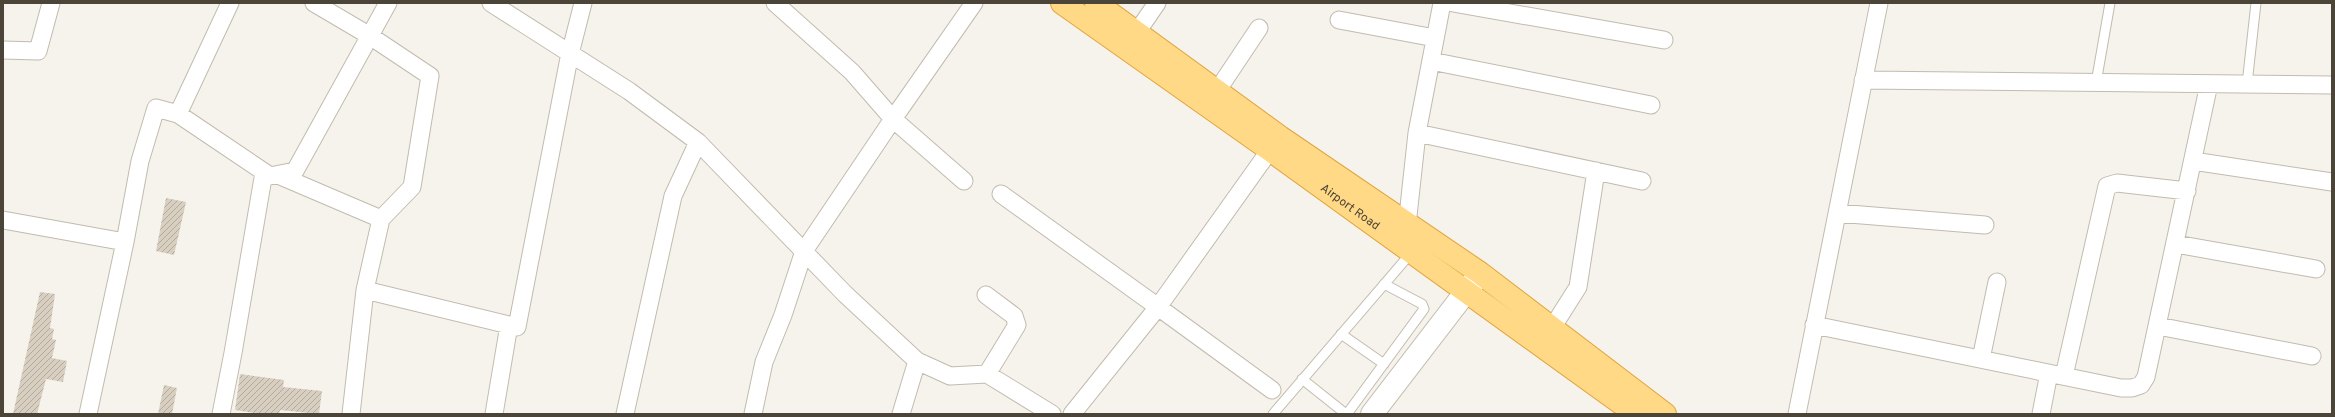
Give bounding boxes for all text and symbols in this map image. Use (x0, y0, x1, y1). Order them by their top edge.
street label: Airport Road (1317, 181, 1383, 234)

